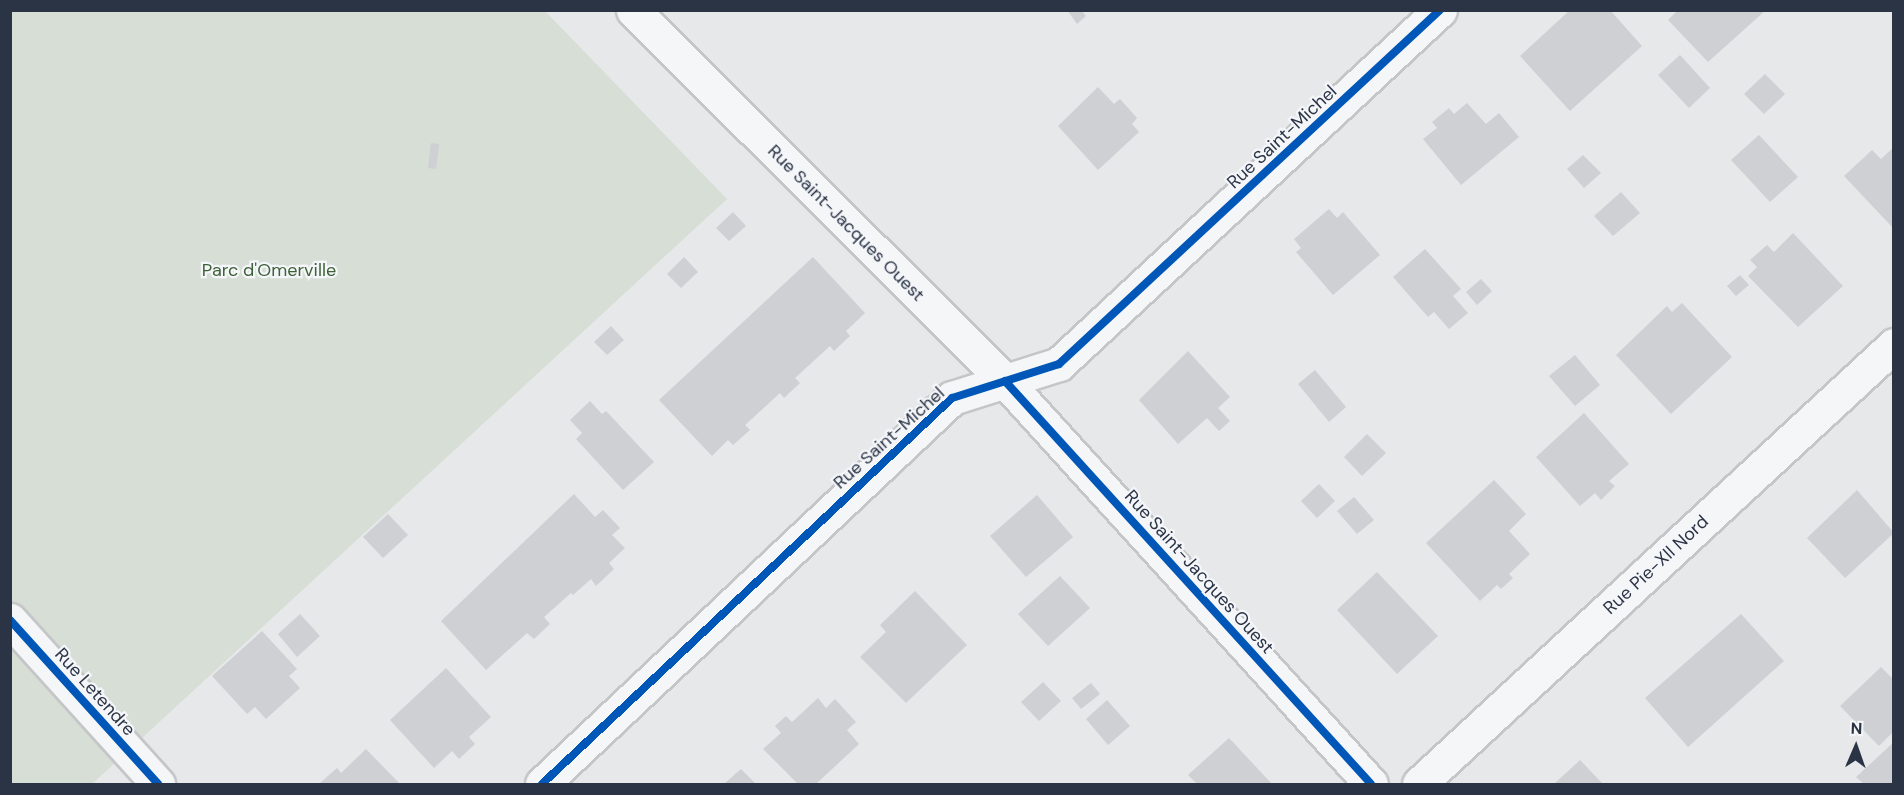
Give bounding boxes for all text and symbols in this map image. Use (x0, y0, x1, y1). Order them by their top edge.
street label: Rue Saint-Michel (1223, 81, 1341, 193)
street label: Rue Saint-Jacques Ouest (763, 140, 929, 306)
park label: Parc d'Omerville (202, 259, 336, 281)
street label: Rue Saint-Michel (829, 382, 949, 494)
street label: Rue Saint-Jacques Ouest (1120, 486, 1278, 658)
street label: Rue Pie-XII Nord (1599, 511, 1713, 619)
street label: Rue Letendre (50, 644, 140, 740)
north arrow (1826, 717, 1886, 777)
text: N (1850, 718, 1863, 739)

